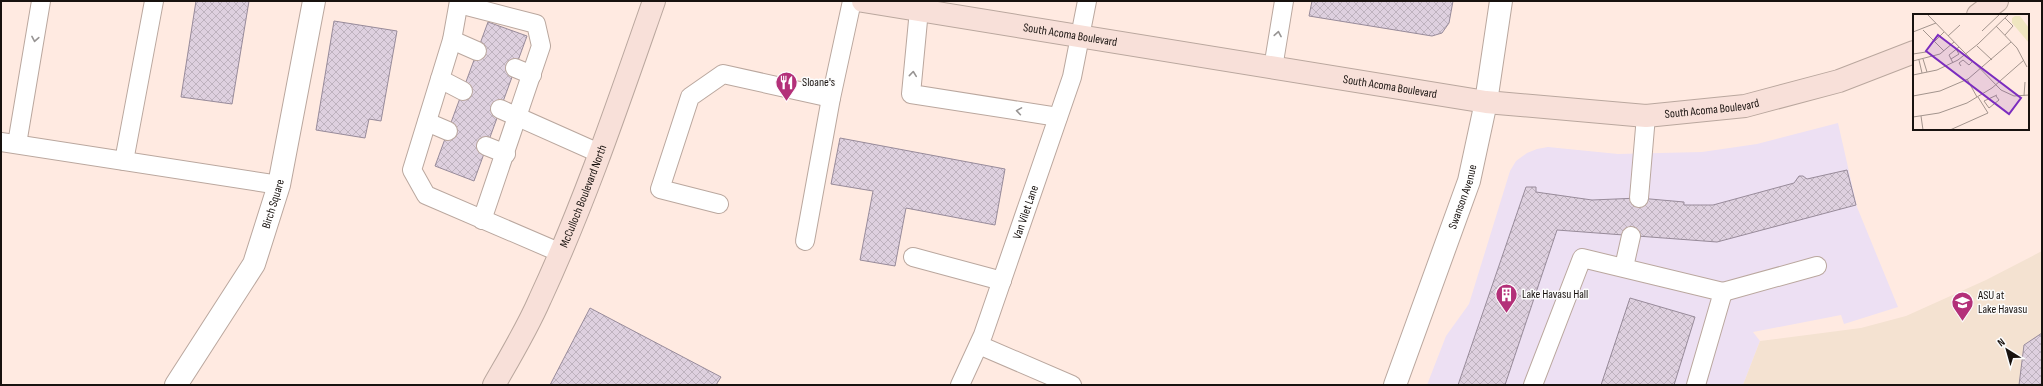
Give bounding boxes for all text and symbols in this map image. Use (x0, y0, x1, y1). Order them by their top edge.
inset map (1913, 14, 2029, 130)
street label: South Acoma Boulevard (1022, 20, 1118, 50)
one-way arrow (1273, 31, 1282, 37)
one-way arrow (31, 36, 40, 43)
restaurant icon: Sloane's (774, 69, 800, 102)
one-way arrow (908, 71, 917, 77)
street label: South Acoma Boulevard (1342, 71, 1438, 101)
place label: Sloane's (802, 75, 835, 90)
street label: South Acoma Boulevard (1664, 95, 1761, 122)
one-way arrow (1016, 107, 1022, 116)
street label: McCulloch Boulevard North (556, 143, 610, 250)
street label: Swanson Avenue (1445, 163, 1480, 231)
street label: Birch Square (258, 178, 287, 230)
street label: Van Vilet Lane (1009, 183, 1042, 241)
building icon: Lake Havasu Hall (1493, 281, 1519, 314)
place label: Lake Havasu Hall (1522, 287, 1588, 302)
place label: ASU at Lake Havasu (1977, 288, 2027, 317)
school or university icon: ASU at Lake Havasu (1950, 289, 1976, 322)
north arrow (1987, 330, 2027, 370)
text: N (1995, 335, 2008, 349)

